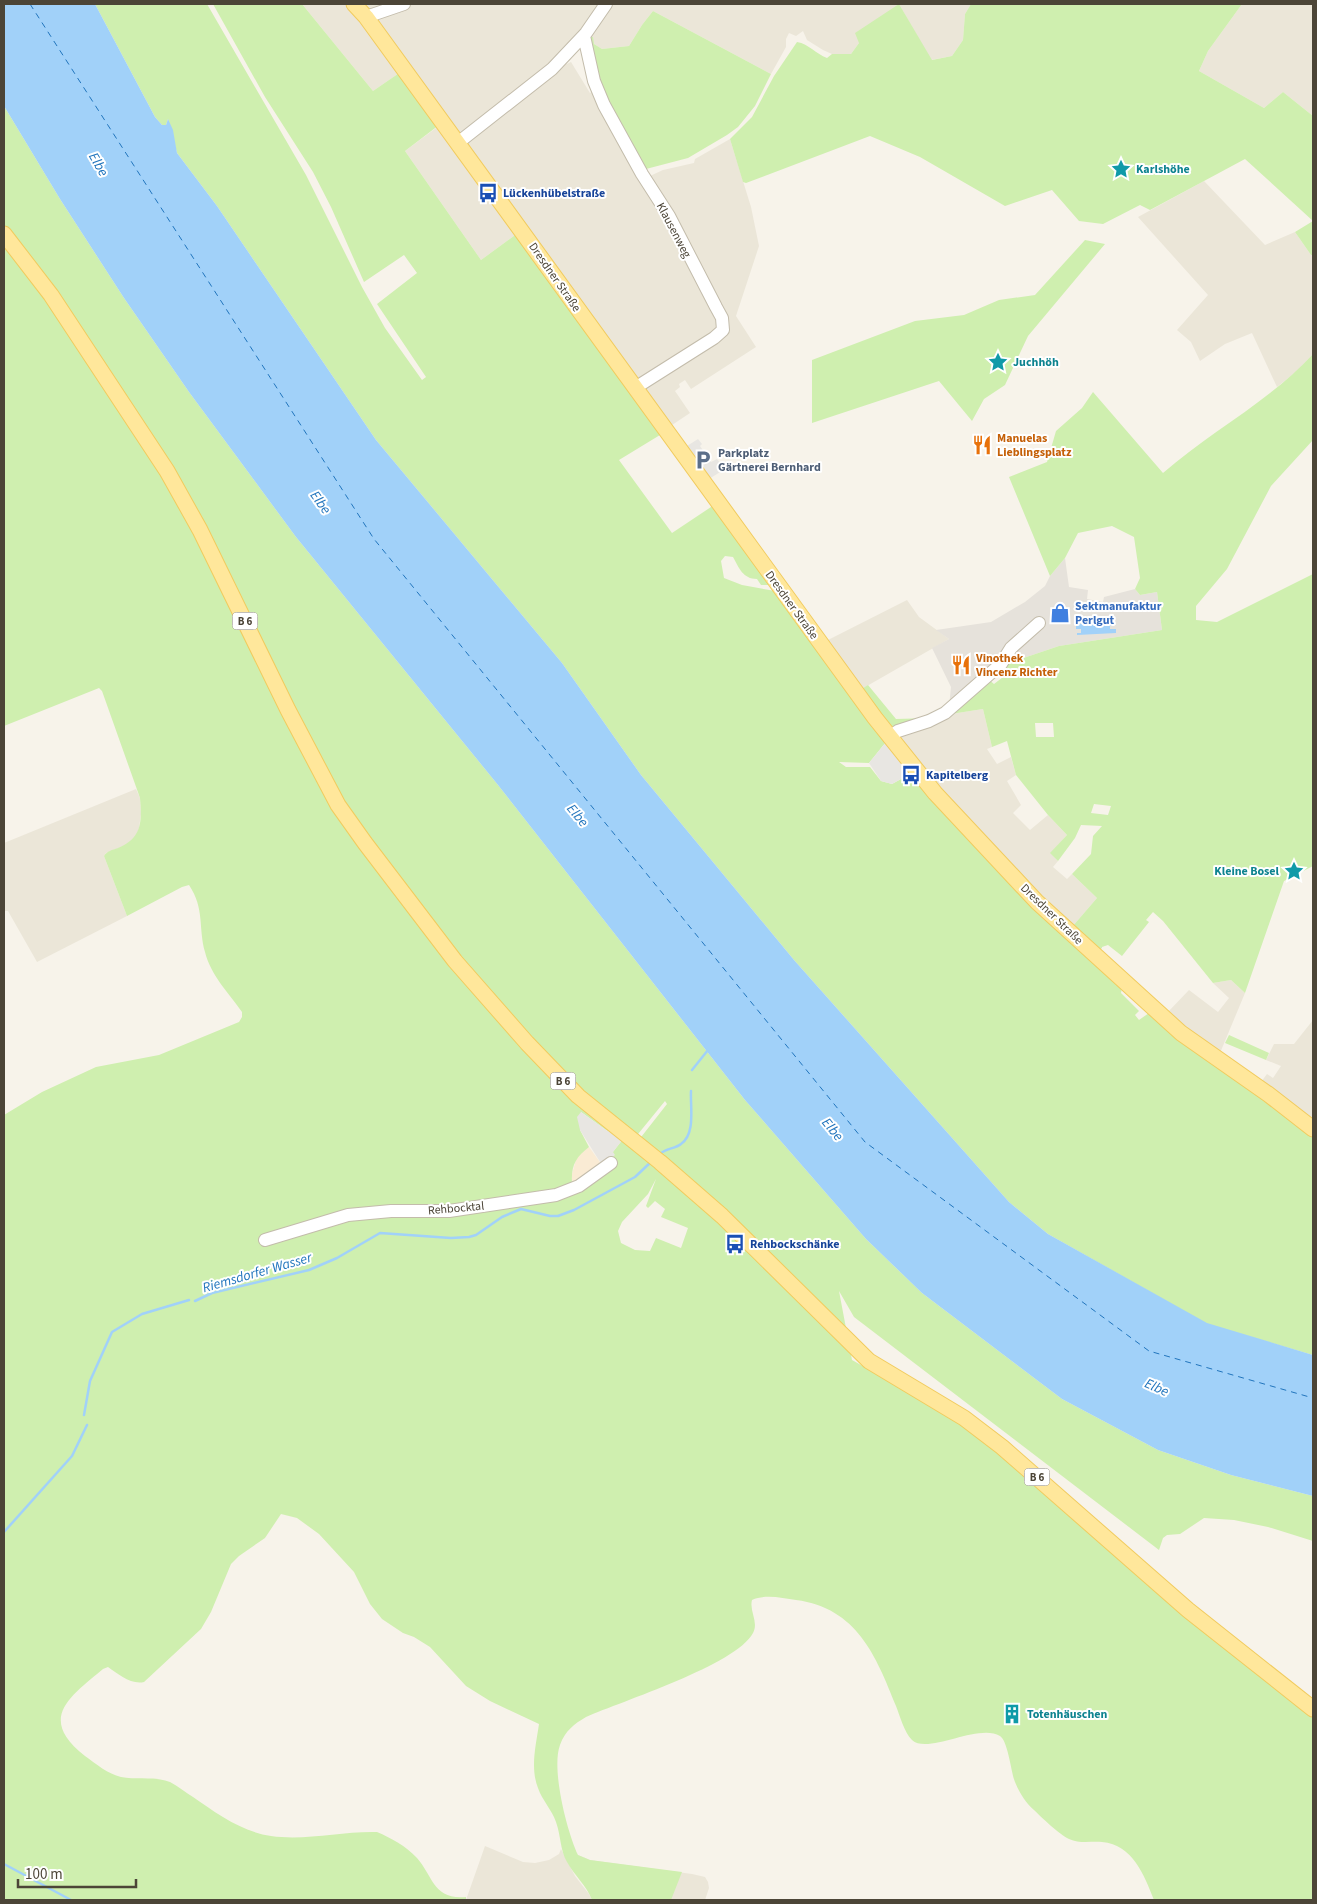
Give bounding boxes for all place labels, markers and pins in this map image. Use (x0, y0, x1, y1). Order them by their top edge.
place icon: Karlshöhe (1110, 158, 1132, 180)
place label: Karlshöhe (1136, 161, 1190, 178)
bus stop icon: Lückenhübelstraße (477, 182, 499, 204)
place label: Lückenhübelstraße (503, 185, 605, 202)
place icon: Juchhöh (987, 351, 1009, 373)
place label: Juchhöh (1013, 354, 1059, 371)
place label: Manuelas Lieblingsplatz (997, 430, 1072, 461)
restaurant icon: Manuelas Lieblingsplatz (971, 434, 993, 456)
place label: Parkplatz Gärtnerei Bernhard (718, 445, 821, 476)
parking icon: Parkplatz Gärtnerei Bernhard (692, 449, 714, 471)
place label: Sektmanufaktur Perlgut (1075, 598, 1162, 629)
shop icon: Sektmanufaktur Perlgut (1049, 602, 1071, 624)
place label: Vinothek Vincenz Richter (975, 650, 1058, 681)
restaurant icon: Vinothek Vincenz Richter (950, 654, 972, 676)
bus stop icon: Kapitelberg (900, 764, 922, 786)
place label: Kapitelberg (926, 767, 989, 784)
place icon: Kleine Bosel (1283, 860, 1305, 882)
place label: Kleine Bosel (1214, 863, 1280, 880)
bus stop icon: Rehbockschänke (724, 1233, 746, 1255)
place label: Rehbockschänke (750, 1236, 839, 1253)
building icon: Totenhäuschen (1001, 1703, 1023, 1725)
place label: Totenhäuschen (1027, 1706, 1108, 1723)

